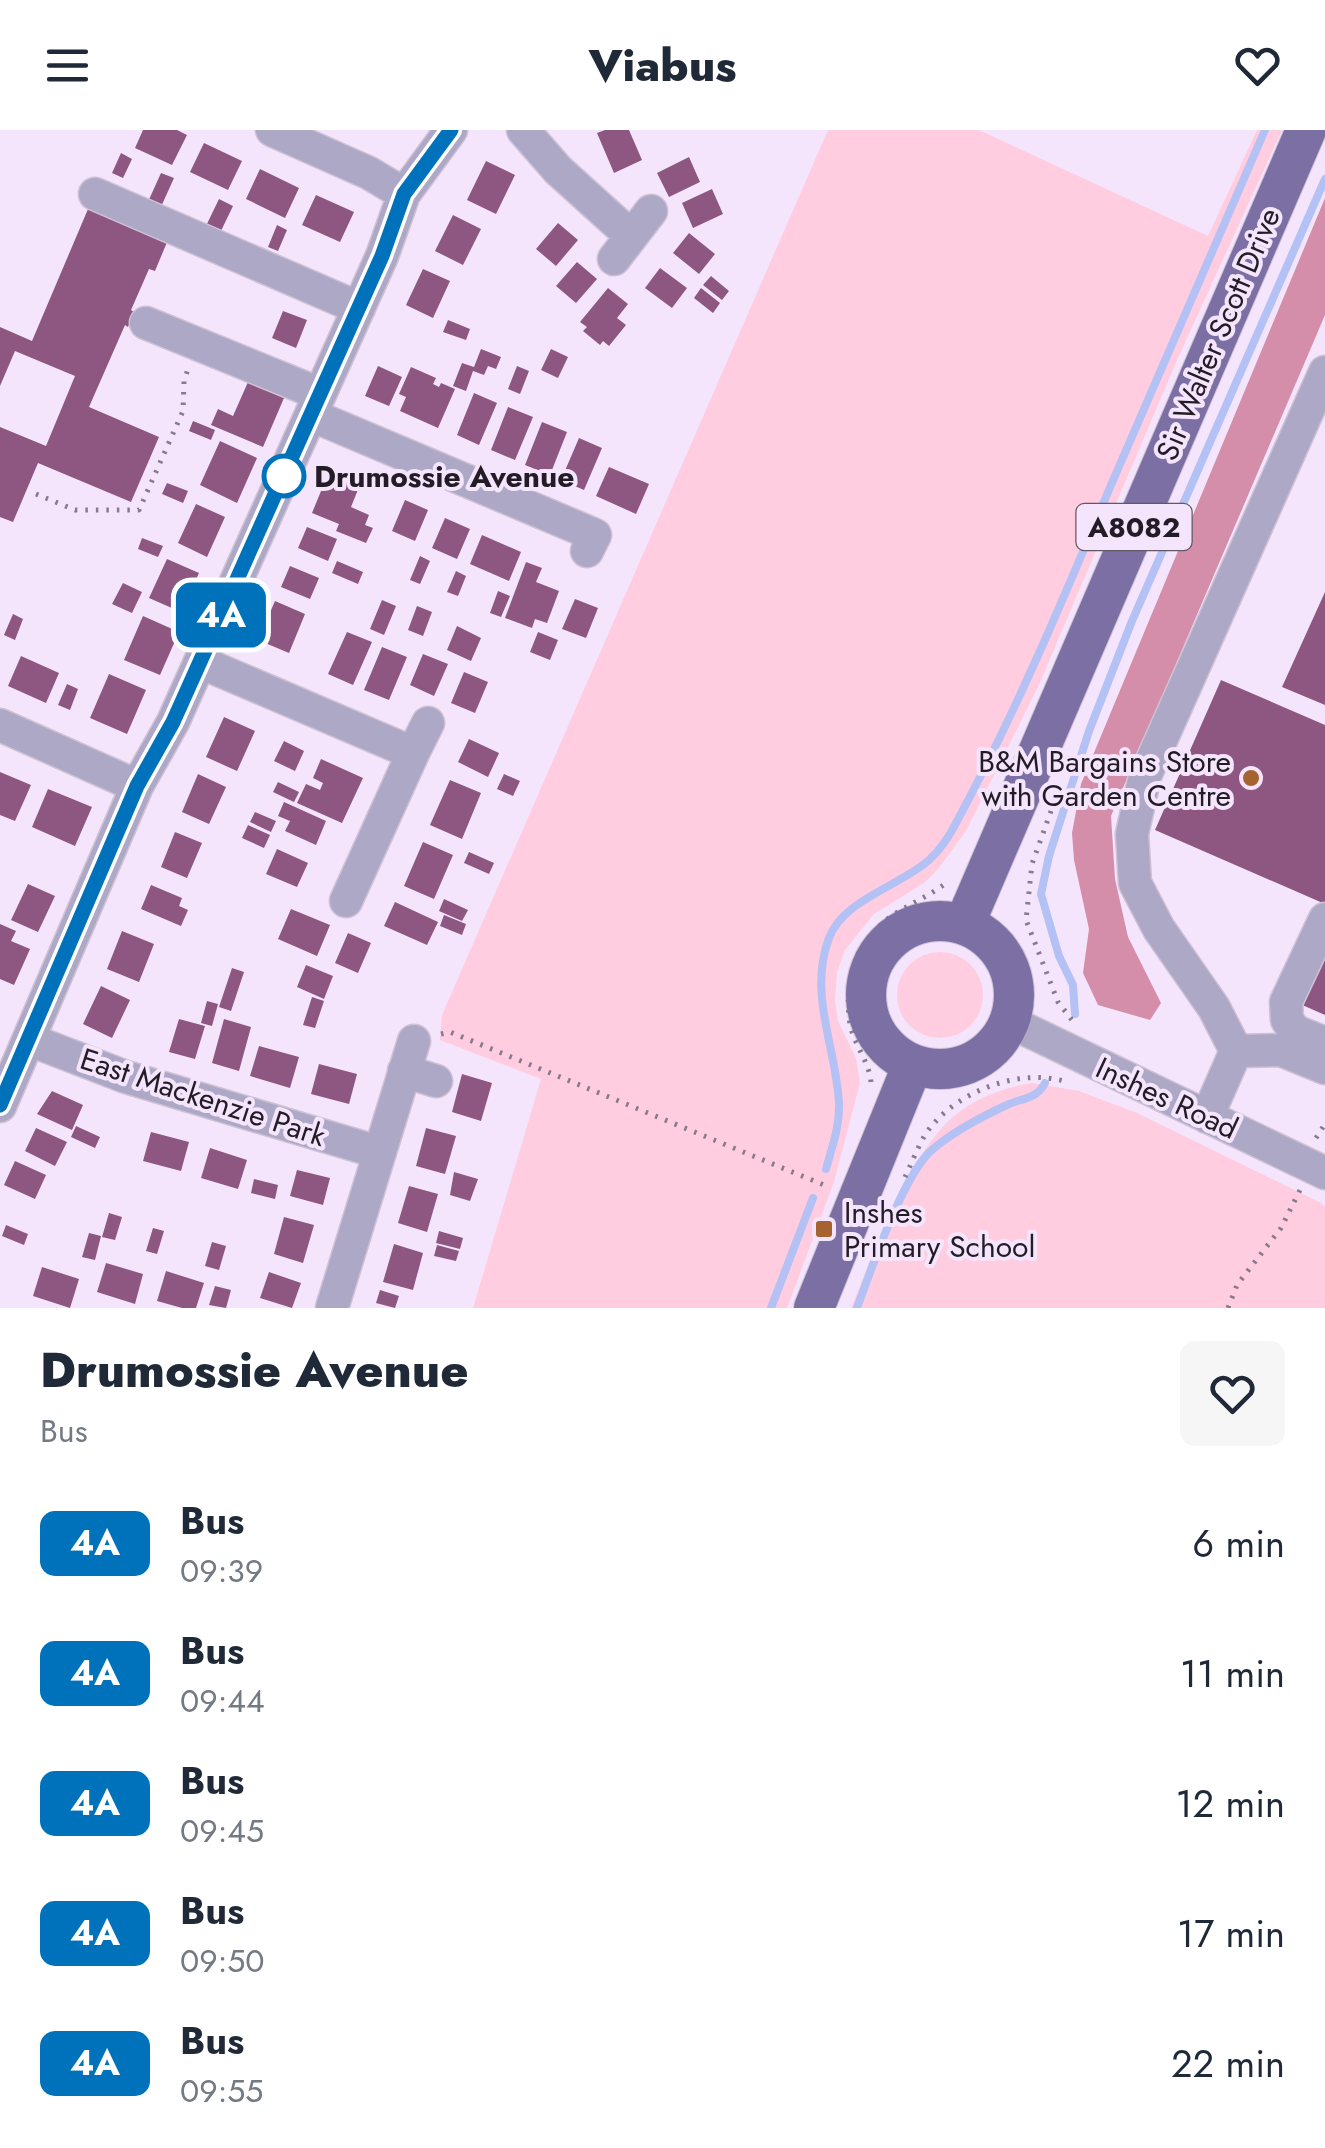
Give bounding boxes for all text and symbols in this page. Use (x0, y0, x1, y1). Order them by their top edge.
text: Viabus (589, 33, 736, 98)
icon: menu (40, 38, 95, 93)
icon: heart (1230, 38, 1285, 93)
street label: Sir Walter Scott Drive (1145, 201, 1291, 467)
marker: Drumossie Avenue (263, 455, 305, 497)
place label: Drumossie Avenue (314, 455, 575, 498)
road number: A8082 (1076, 504, 1192, 550)
line badge: 4A (176, 582, 266, 648)
text: 4A (196, 590, 246, 640)
place label: B&M Bargains Store with Garden Centre (978, 740, 1231, 817)
marker: B&M Bargains Store with Garden Centre (1240, 767, 1262, 789)
street label: East Mackenzie Park (75, 1037, 332, 1157)
street label: Inshes Road (1089, 1046, 1245, 1150)
place label: Inshes Primary School (844, 1191, 1035, 1268)
marker: Inshes Primary School (813, 1218, 835, 1240)
text: Drumossie Avenue (40, 1336, 469, 1405)
button: heart (1180, 1341, 1285, 1446)
text: Bus (40, 1408, 88, 1454)
text: Bus (180, 1493, 244, 1548)
text: 6 min (1192, 1516, 1285, 1571)
text: 4A (70, 1518, 120, 1568)
text: 09:39 (180, 1548, 263, 1594)
text: Bus (180, 1623, 244, 1678)
text: 11 min (1180, 1646, 1285, 1701)
text: 4A (70, 1648, 120, 1698)
text: 09:44 (180, 1678, 265, 1724)
text: Bus (180, 1753, 244, 1808)
text: 12 min (1175, 1776, 1285, 1831)
text: 4A (70, 1778, 120, 1828)
text: 09:45 (180, 1808, 264, 1854)
text: Bus (180, 1883, 244, 1938)
text: 17 min (1177, 1906, 1285, 1961)
text: 4A (70, 1908, 120, 1958)
text: 09:50 (180, 1938, 264, 1984)
text: Bus (180, 2013, 244, 2068)
text: 22 min (1171, 2036, 1285, 2091)
text: 4A (70, 2038, 120, 2088)
text: 09:55 (180, 2068, 263, 2114)

